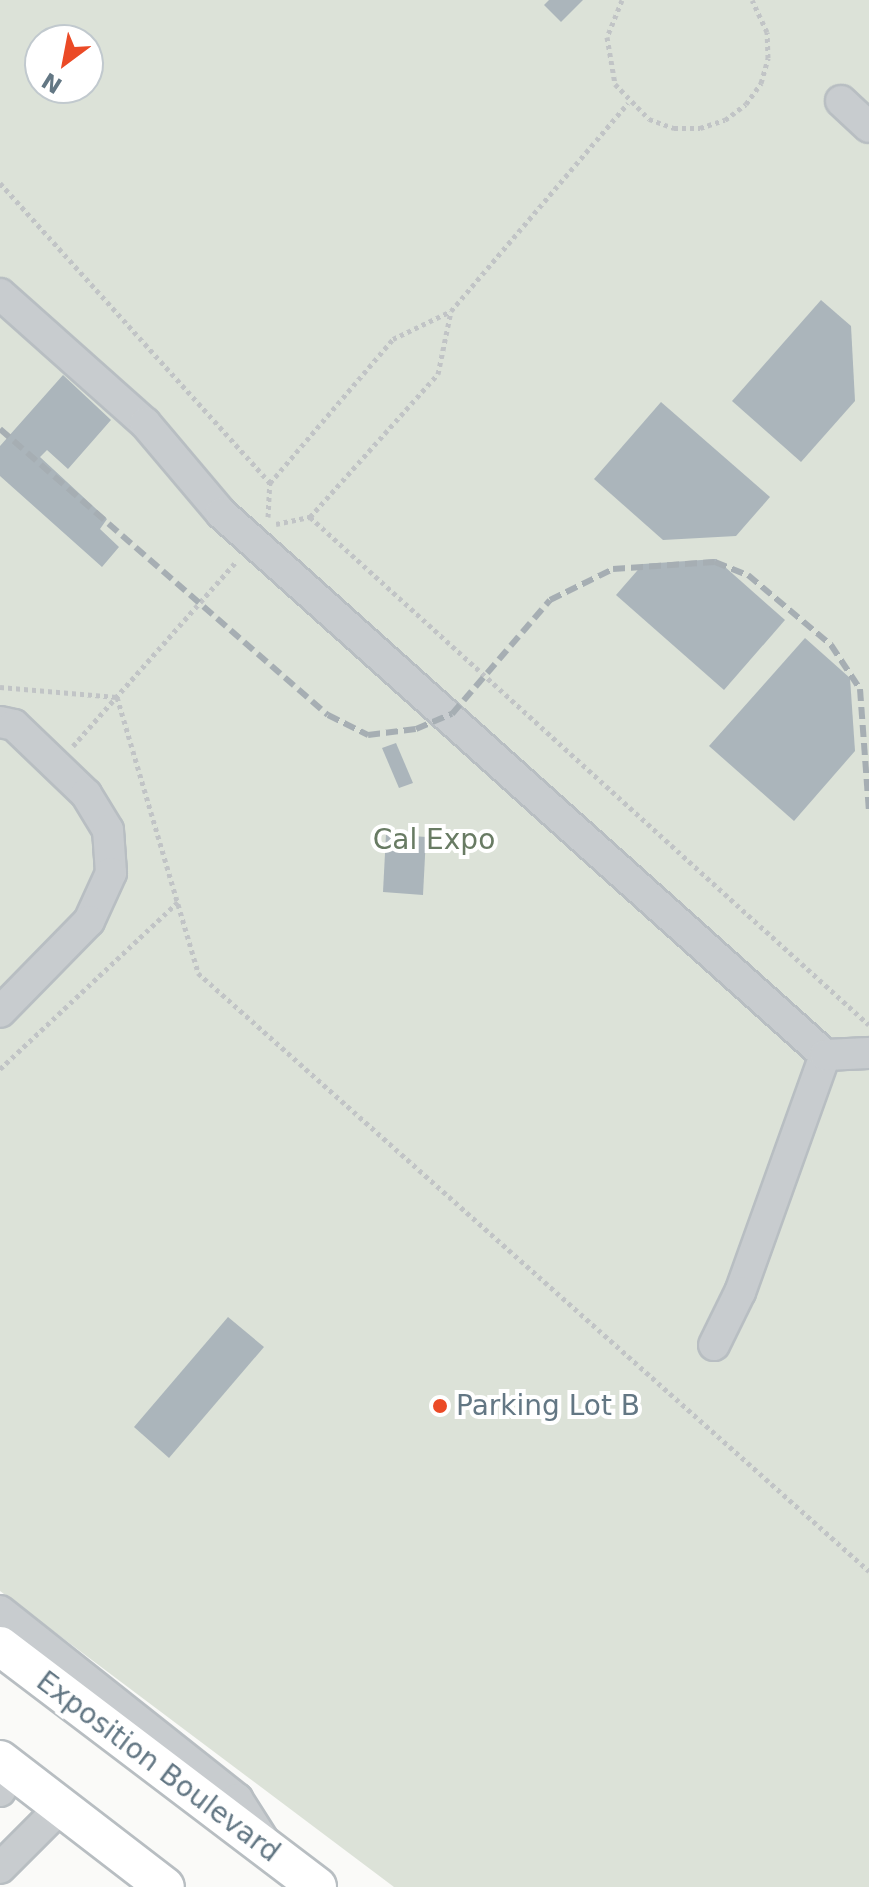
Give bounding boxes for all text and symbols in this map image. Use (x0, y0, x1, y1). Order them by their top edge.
north arrow (24, 24, 104, 104)
text: N (38, 68, 67, 99)
park label: Cal Expo (373, 823, 495, 857)
place label: Parking Lot B (456, 1389, 640, 1423)
marker: Parking Lot B (431, 1397, 449, 1415)
street label: Exposition Boulevard (30, 1665, 286, 1869)

